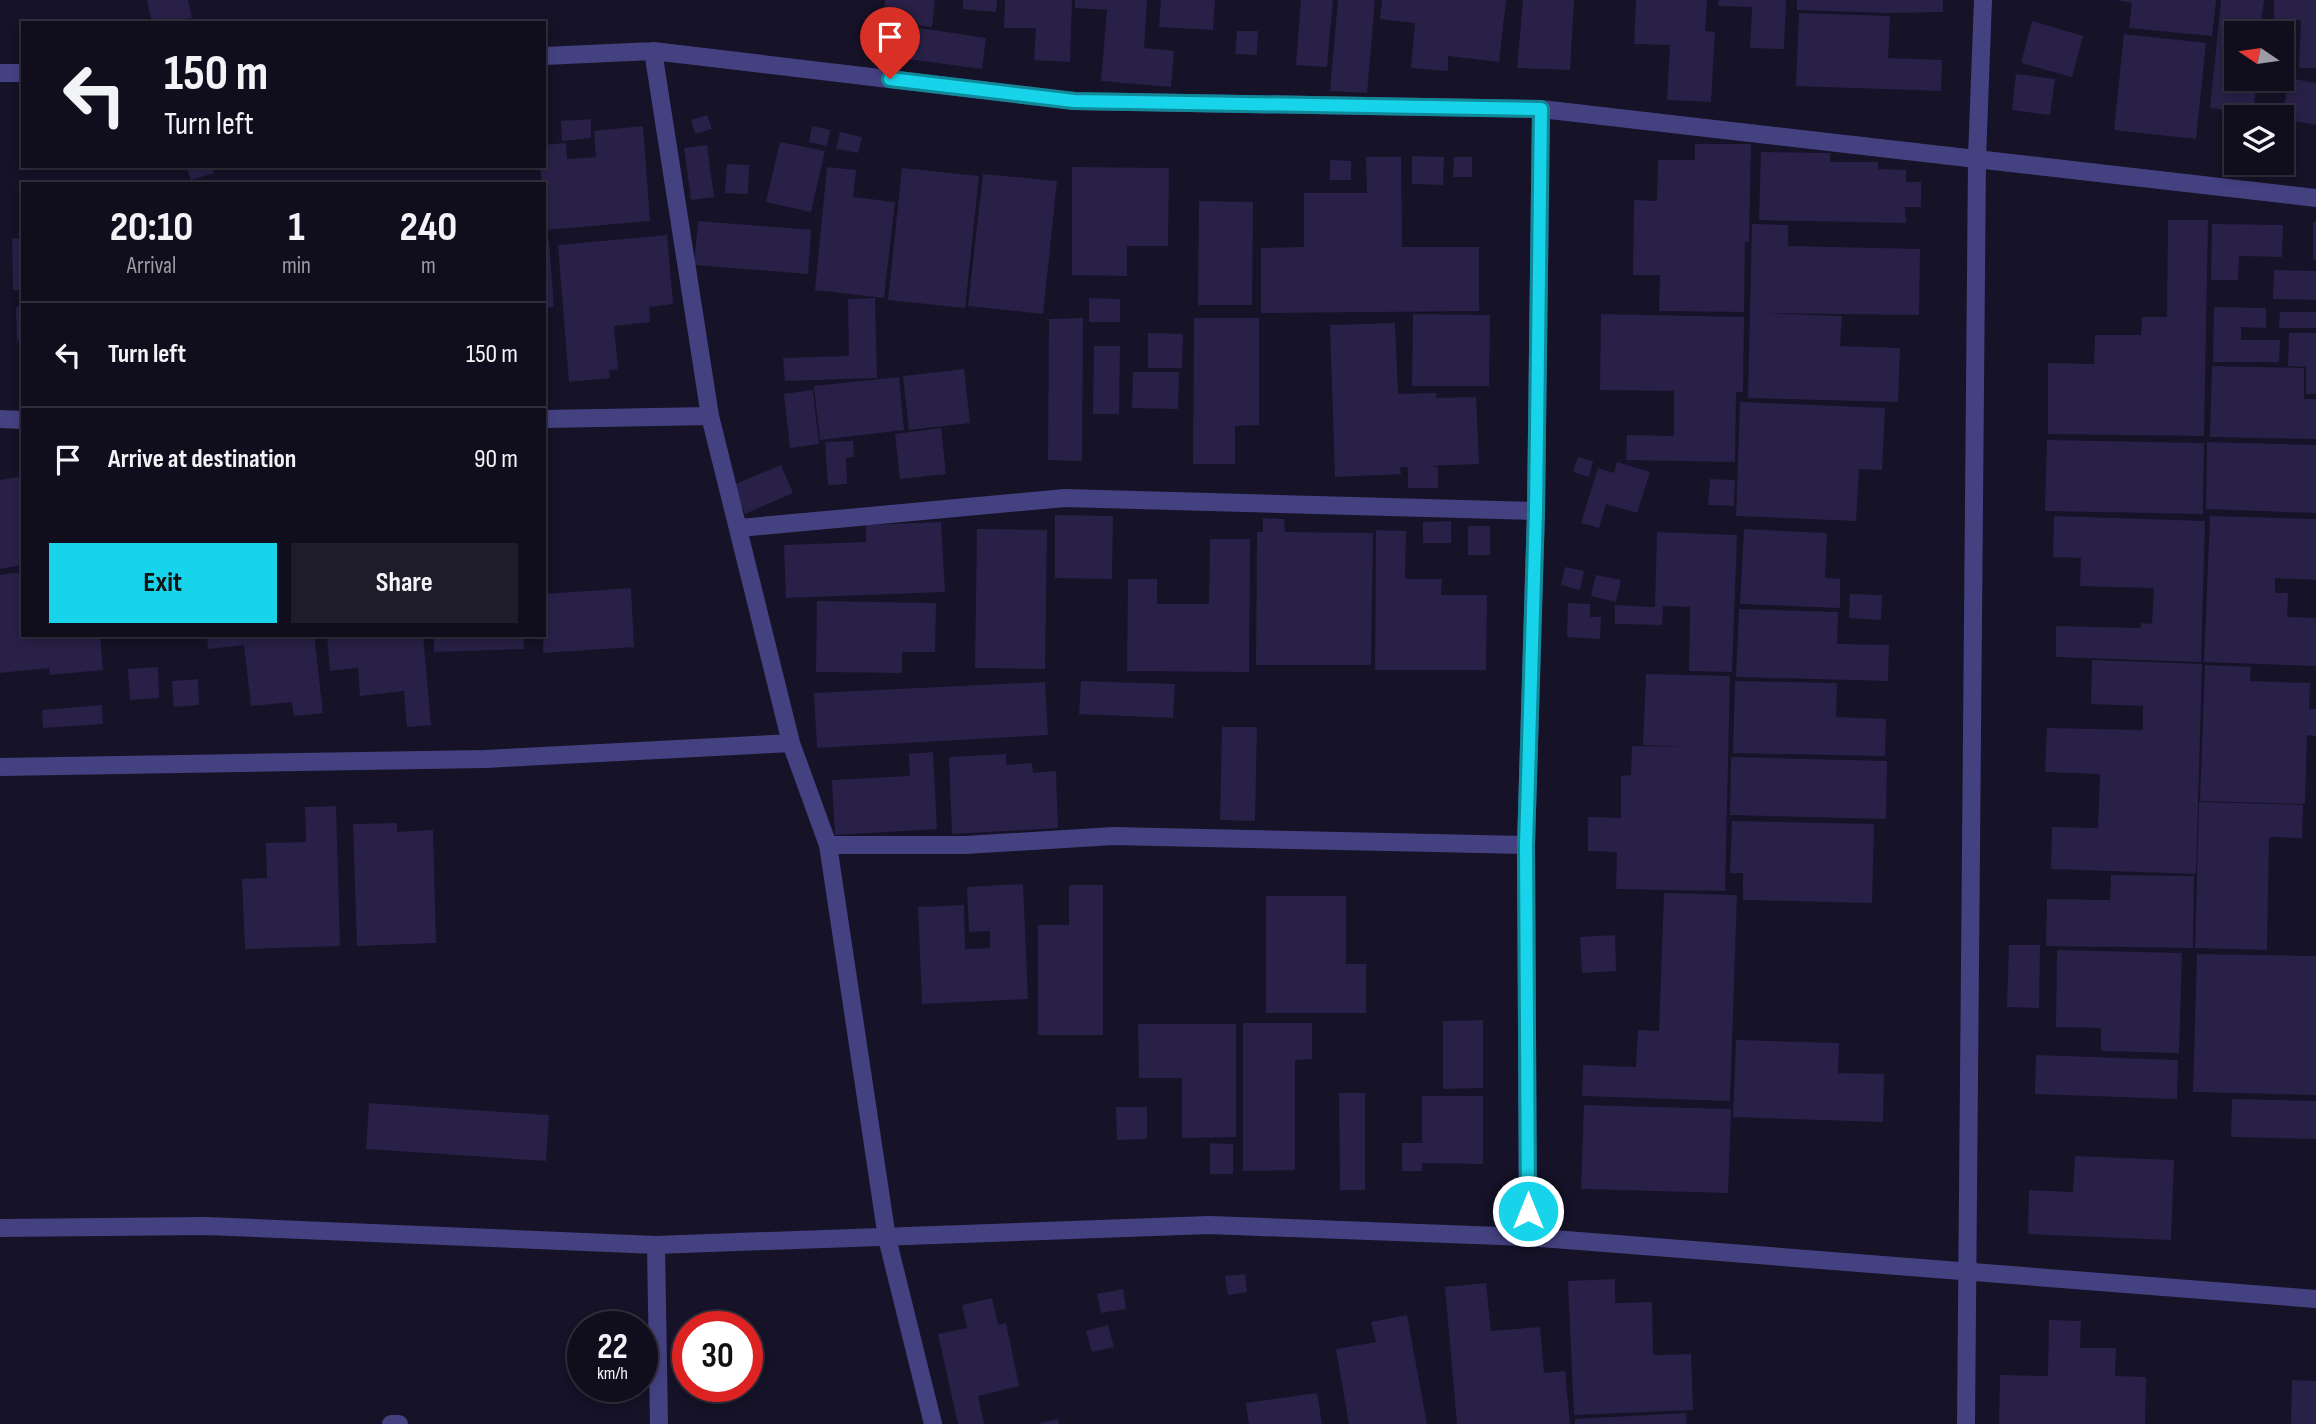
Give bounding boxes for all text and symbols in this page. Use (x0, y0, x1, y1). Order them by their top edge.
pin (860, 7, 920, 79)
icon: arrive (871, 18, 909, 56)
north arrow (2224, 21, 2294, 91)
map controls (2224, 21, 2294, 175)
text: 150 m (164, 45, 268, 104)
icon: left (49, 49, 140, 140)
text: Turn left (164, 105, 254, 144)
button: layers (2224, 105, 2294, 175)
text: 20:10 (110, 202, 193, 253)
text: 1 (288, 202, 305, 253)
text: 240 (400, 202, 457, 253)
text: Arrival (127, 252, 176, 280)
text: min (282, 252, 311, 280)
text: m (421, 252, 436, 280)
icon: left (49, 336, 87, 374)
text: Turn left (108, 339, 186, 370)
text: 150 m (466, 339, 518, 370)
icon: arrive (49, 441, 87, 479)
text: Arrive at destination (108, 444, 296, 475)
text: 90 m (474, 444, 518, 475)
button: Exit (49, 543, 277, 623)
button: Share (291, 543, 518, 623)
position arrow (1491, 1174, 1565, 1248)
speed limit sign: 30 (672, 1311, 763, 1402)
text: 22 (597, 1326, 628, 1369)
text: km/h (597, 1363, 628, 1384)

